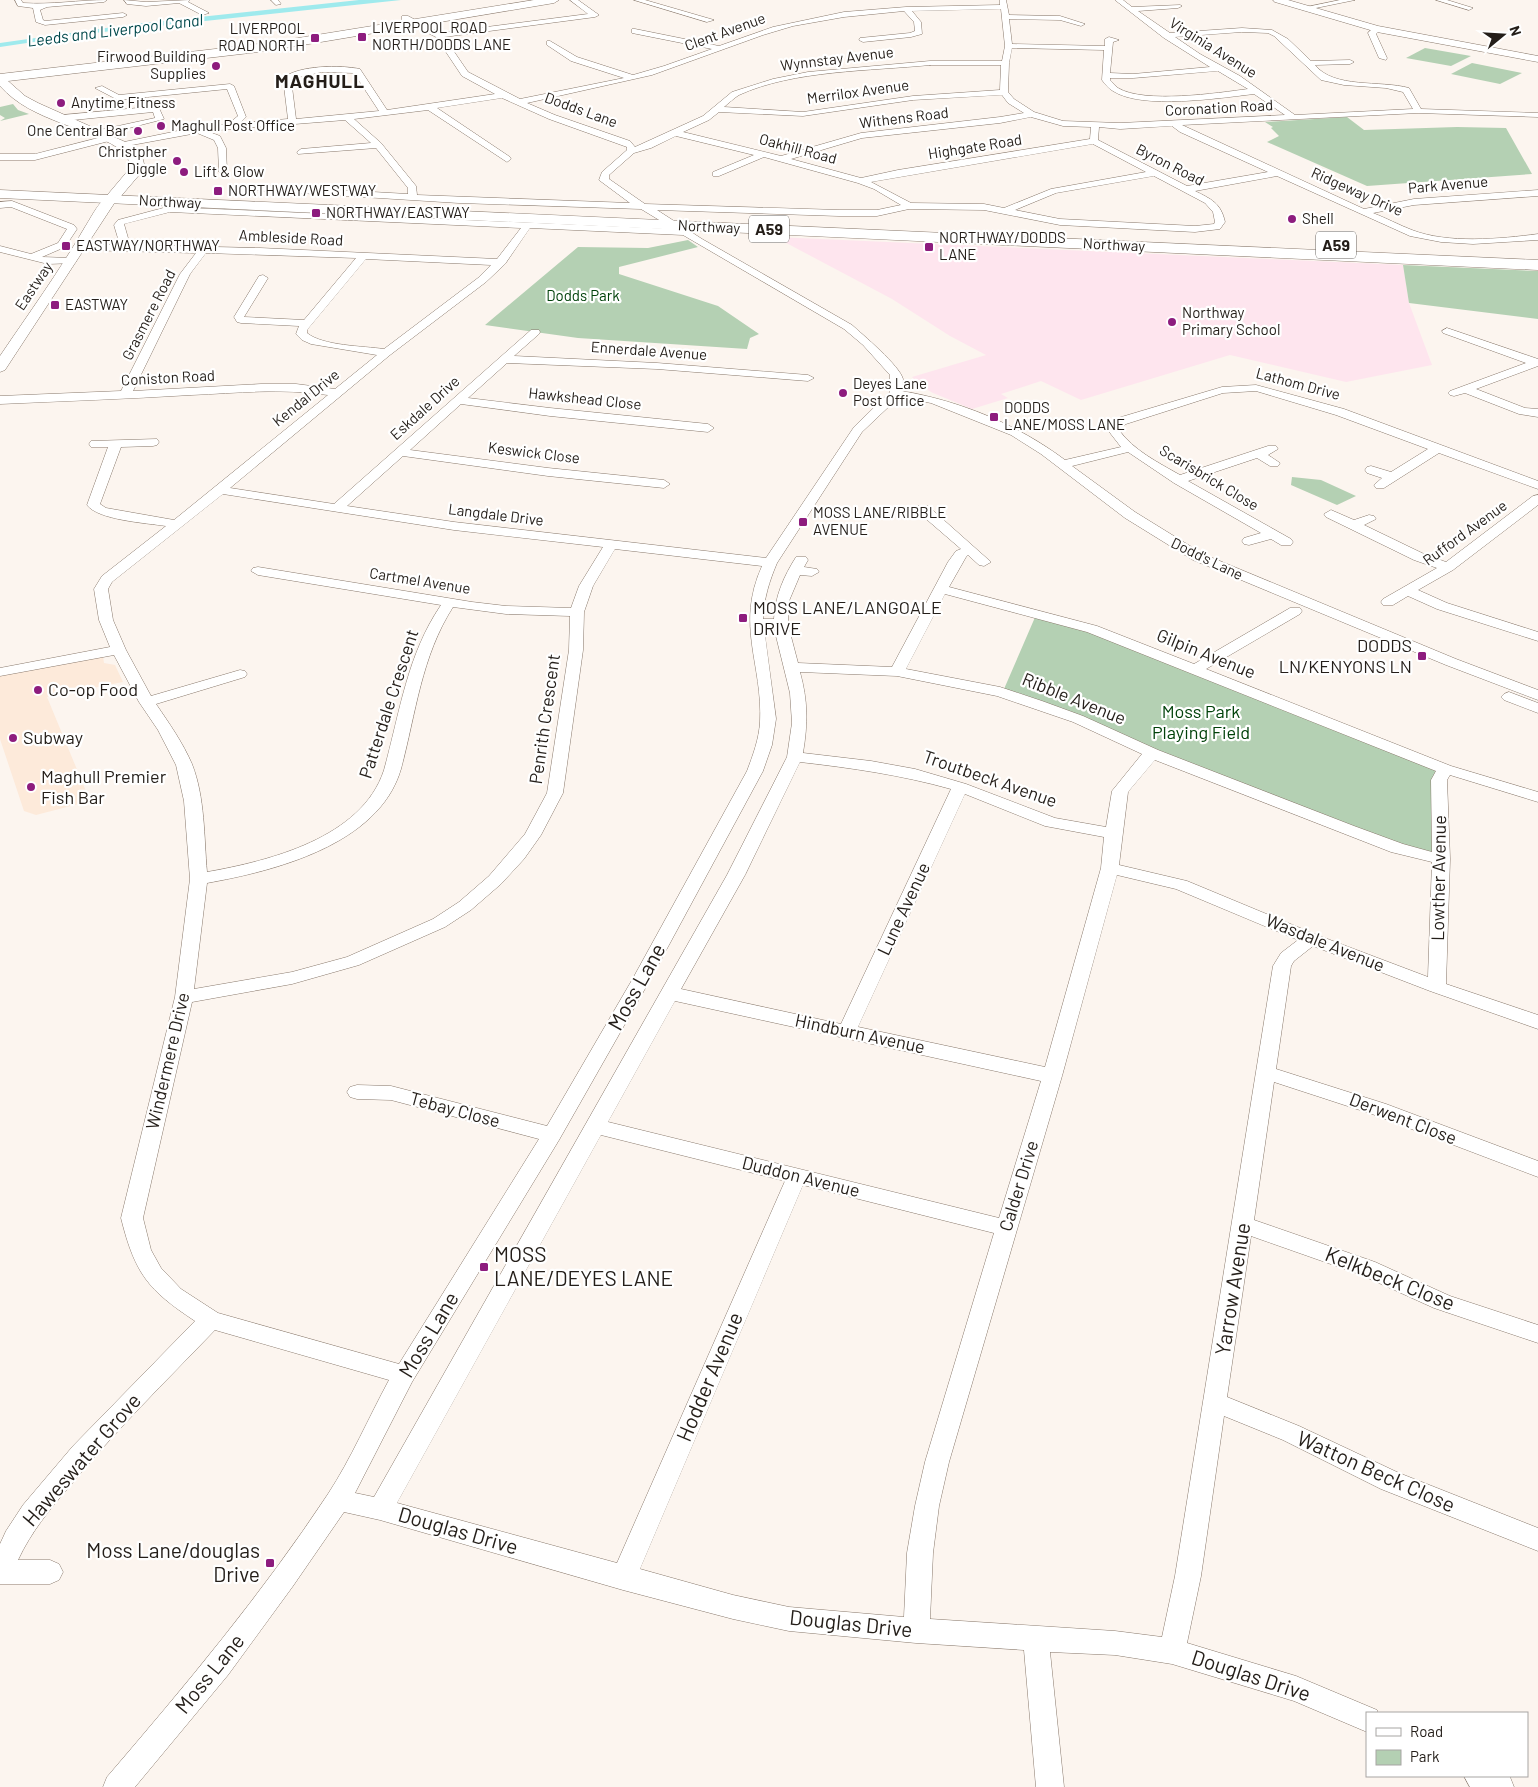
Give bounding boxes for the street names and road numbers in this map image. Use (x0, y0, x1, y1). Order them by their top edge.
street label: Clent Avenue (682, 8, 768, 54)
street label: Virginia Avenue (1166, 13, 1261, 81)
street label: Wynnstay Avenue (779, 42, 895, 74)
street label: Merrilox Avenue (806, 75, 910, 107)
street label: Dodds Lane (542, 88, 620, 131)
street label: Coronation Road (1164, 95, 1273, 119)
street label: Withens Road (858, 103, 950, 131)
street label: Oakhill Road (758, 129, 839, 167)
street label: Highgate Road (927, 130, 1023, 162)
street label: Byron Road (1133, 139, 1208, 189)
street label: Ridgeway Drive (1309, 163, 1406, 219)
street label: Park Avenue (1407, 172, 1489, 196)
street label: Northway (138, 190, 202, 212)
street label: Northway (677, 215, 741, 237)
road number: A59 (749, 215, 789, 242)
street label: Ambleside Road (238, 225, 344, 249)
road number: A59 (1316, 232, 1356, 258)
street label: Northway (1082, 233, 1146, 255)
street label: Eastway (10, 258, 56, 313)
street label: Grasmere Road (118, 266, 179, 363)
street label: Ennerdale Avenue (590, 337, 708, 363)
street label: Lathom Drive (1254, 363, 1342, 403)
street label: Kendal Drive (268, 365, 342, 430)
street label: Coniston Road (121, 366, 215, 388)
street label: Eskdale Drive (386, 371, 463, 443)
street label: Hawkshead Close (528, 383, 643, 413)
street label: Keswick Close (487, 437, 581, 467)
street label: Scarisbrick Close (1157, 440, 1262, 514)
street label: Rufford Avenue (1419, 496, 1510, 569)
street label: Langdale Drive (447, 499, 545, 529)
street label: Dodd's Lane (1169, 533, 1246, 583)
street label: Cartmel Avenue (368, 563, 472, 597)
street label: Gilpin Avenue (1154, 623, 1259, 683)
street label: Patterdale Crescent (354, 626, 423, 781)
street label: Penrith Crescent (524, 652, 564, 785)
street label: Ribble Avenue (1019, 667, 1129, 729)
street label: Troutbeck Avenue (920, 745, 1060, 811)
street label: Lowther Avenue (1426, 815, 1450, 941)
street label: Lune Avenue (872, 859, 934, 958)
street label: Wasdale Avenue (1263, 908, 1388, 976)
street label: Moss Lane (602, 938, 670, 1034)
street label: Windermere Drive (141, 990, 193, 1131)
street label: Hindburn Avenue (793, 1009, 927, 1058)
street label: Tebay Close (408, 1086, 503, 1132)
street label: Derwent Close (1347, 1088, 1460, 1149)
street label: Calder Drive (994, 1138, 1042, 1234)
street label: Duddon Avenue (740, 1151, 862, 1201)
street label: Yarrow Avenue (1209, 1221, 1254, 1357)
street label: Kelkbeck Close (1322, 1240, 1459, 1315)
street label: Moss Lane (392, 1287, 463, 1382)
street label: Hodder Avenue (670, 1308, 747, 1445)
street label: Haweswater Grove (16, 1388, 145, 1531)
street label: Watton Beck Close (1294, 1425, 1460, 1517)
street label: Douglas Drive (396, 1501, 521, 1559)
street label: Douglas Drive (788, 1604, 914, 1641)
street label: Moss Lane (169, 1628, 249, 1718)
street label: Douglas Drive (1189, 1644, 1314, 1706)

